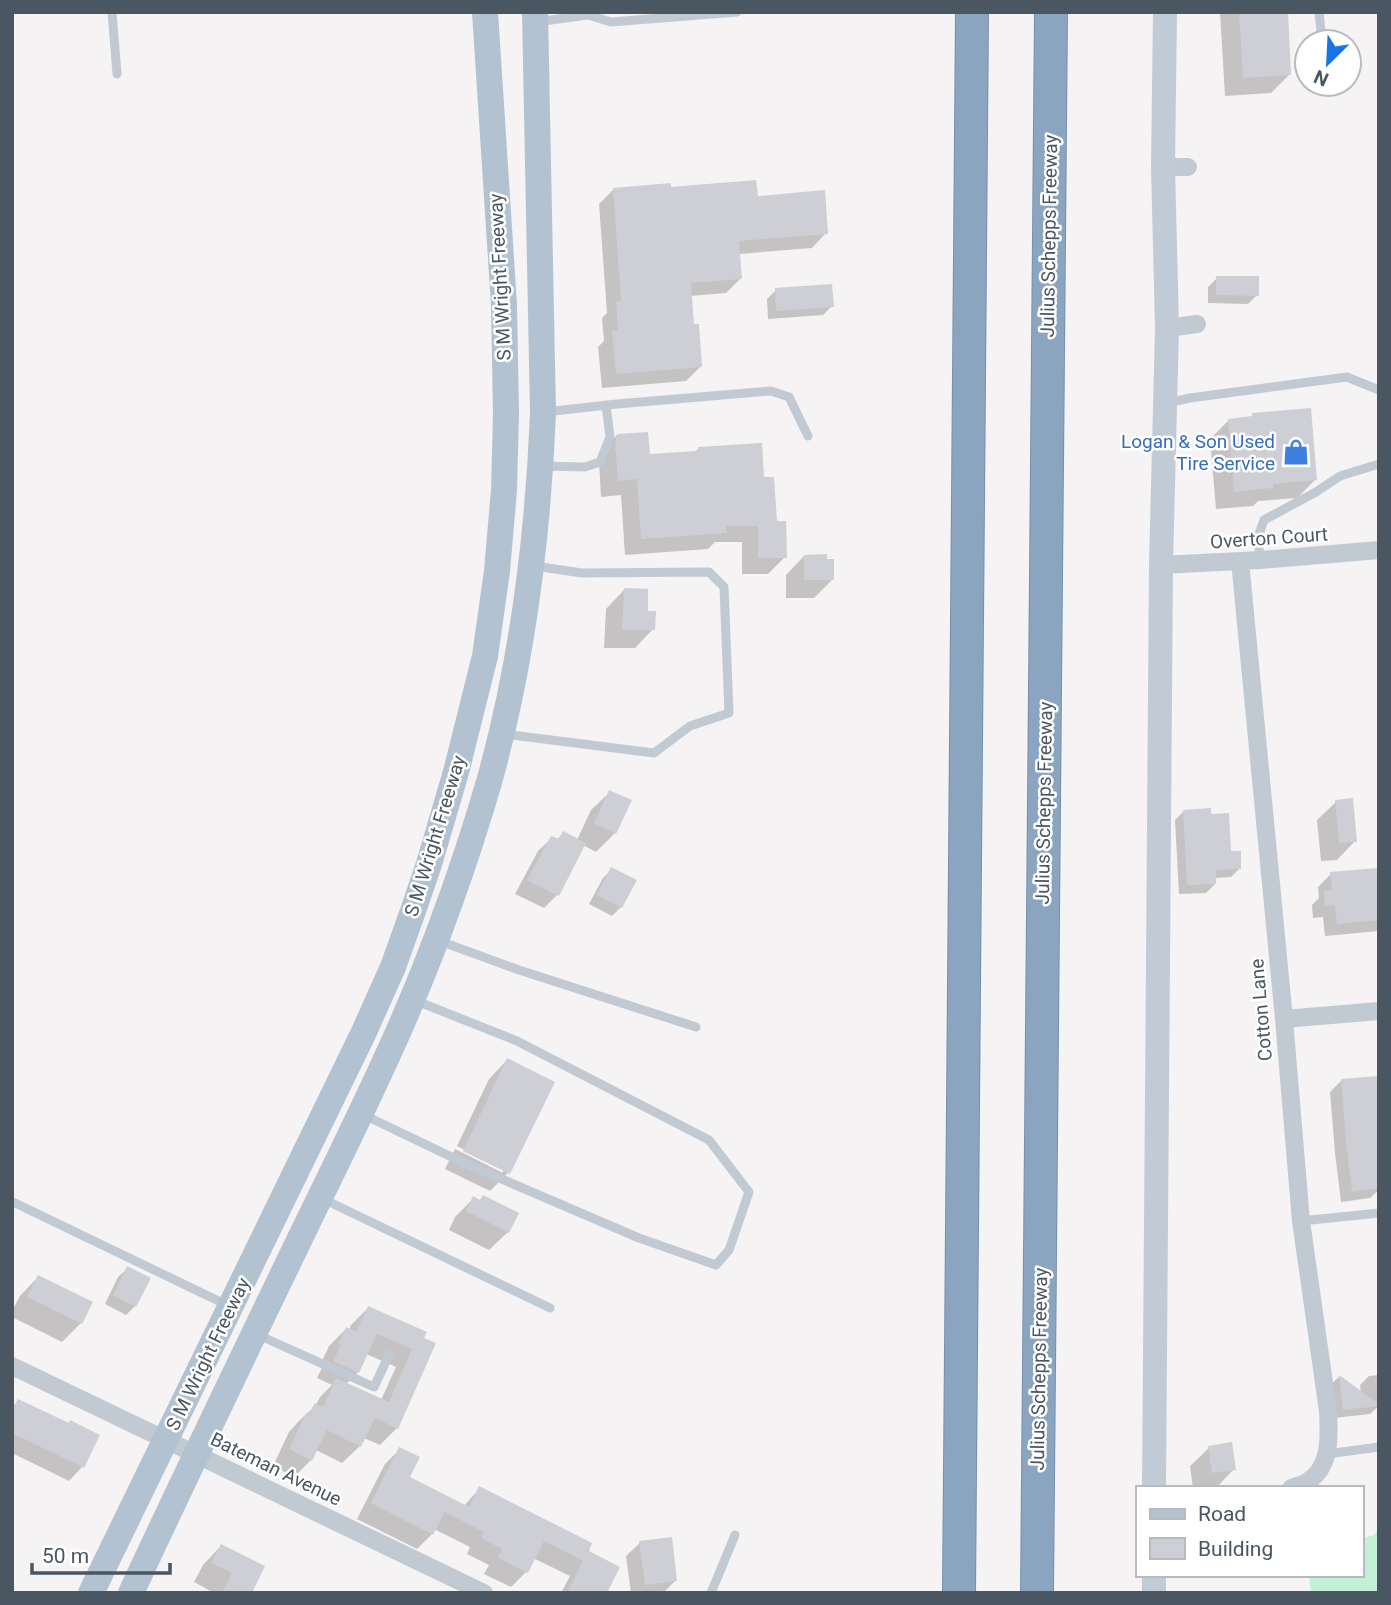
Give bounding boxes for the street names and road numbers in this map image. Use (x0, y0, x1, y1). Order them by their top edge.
street label: Julius Schepps Freeway (1036, 134, 1062, 338)
street label: S M Wright Freeway (484, 193, 516, 361)
street label: Overton Court (1209, 522, 1329, 554)
street label: Julius Schepps Freeway (1031, 701, 1057, 905)
street label: S M Wright Freeway (400, 753, 470, 919)
street label: Cotton Lane (1245, 958, 1277, 1062)
street label: Julius Schepps Freeway (1026, 1267, 1052, 1471)
street label: S M Wright Freeway (161, 1274, 255, 1434)
street label: Bateman Avenue (207, 1427, 345, 1511)

